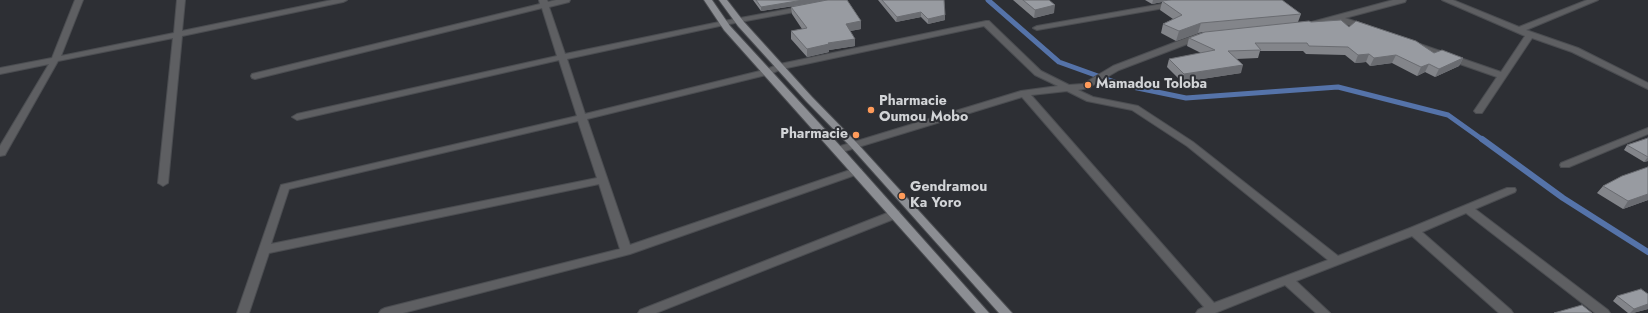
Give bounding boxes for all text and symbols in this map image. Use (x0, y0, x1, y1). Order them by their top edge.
place label: Mamadou Toloba (1096, 77, 1207, 93)
marker: Mamadou Toloba (1083, 80, 1093, 90)
place label: Pharmacie Oumou Mobo (879, 94, 968, 126)
marker: Pharmacie Oumou Mobo (866, 105, 876, 115)
place label: Pharmacie (780, 127, 848, 143)
marker: Pharmacie (851, 130, 861, 140)
place label: Gendramou Ka Yoro (910, 180, 987, 212)
marker: Gendramou Ka Yoro (897, 191, 907, 201)

